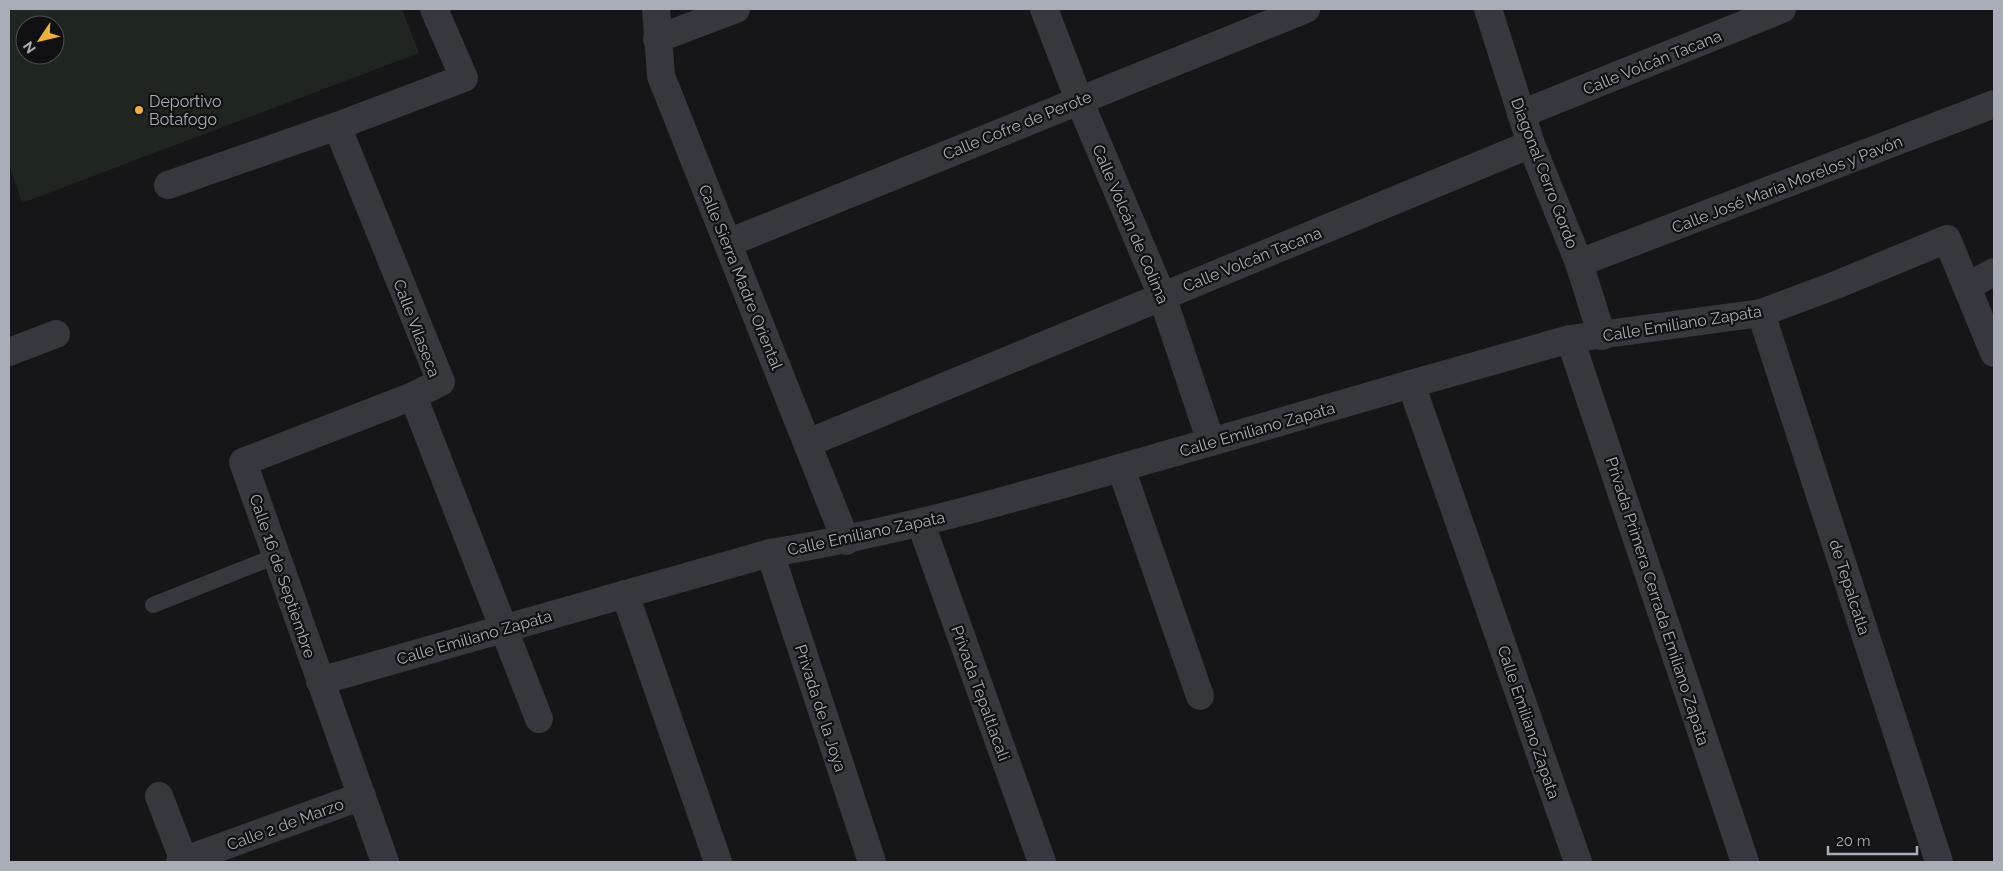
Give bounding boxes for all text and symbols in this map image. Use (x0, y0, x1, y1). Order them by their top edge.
north arrow (15, 15, 65, 65)
street label: Calle Volcán Tacana (1580, 26, 1724, 99)
text: N (20, 38, 39, 56)
street label: Calle Cofre de Perote (940, 87, 1094, 164)
place label: Deportivo Botafogo (149, 92, 221, 129)
street label: Diagonal Cerro Gordo (1507, 95, 1582, 251)
marker: Deportivo Botafogo (133, 104, 145, 116)
street label: Calle José María Morelos y Pavón (1669, 132, 1905, 237)
street label: Calle Volcán de Colima (1088, 142, 1173, 307)
street label: Calle Sierra Madre Oriental (695, 182, 787, 373)
street label: Calle Volcán Tacana (1180, 223, 1324, 296)
street label: Calle Vilaseca (389, 277, 444, 380)
street label: Calle Emiliano Zapata (1601, 302, 1763, 345)
street label: Calle Emiliano Zapata (1177, 398, 1337, 461)
street label: Privada Primera Cerrada Emiliano Zapata (1602, 455, 1713, 748)
street label: Calle 16 de Septiembre (245, 492, 320, 661)
street label: Calle Emiliano Zapata (786, 508, 947, 559)
street label: de Tepalcatla (1825, 537, 1874, 637)
street label: Calle Emiliano Zapata (394, 606, 554, 669)
street label: Privada Tepaltlacali (947, 623, 1014, 763)
street label: Privada de la Joya (791, 642, 850, 774)
street label: Calle Emiliano Zapata (1493, 643, 1564, 801)
street label: Calle 2 de Marzo (224, 794, 346, 854)
scale bar (1828, 824, 1917, 856)
text: 20 m (1836, 832, 1871, 850)

